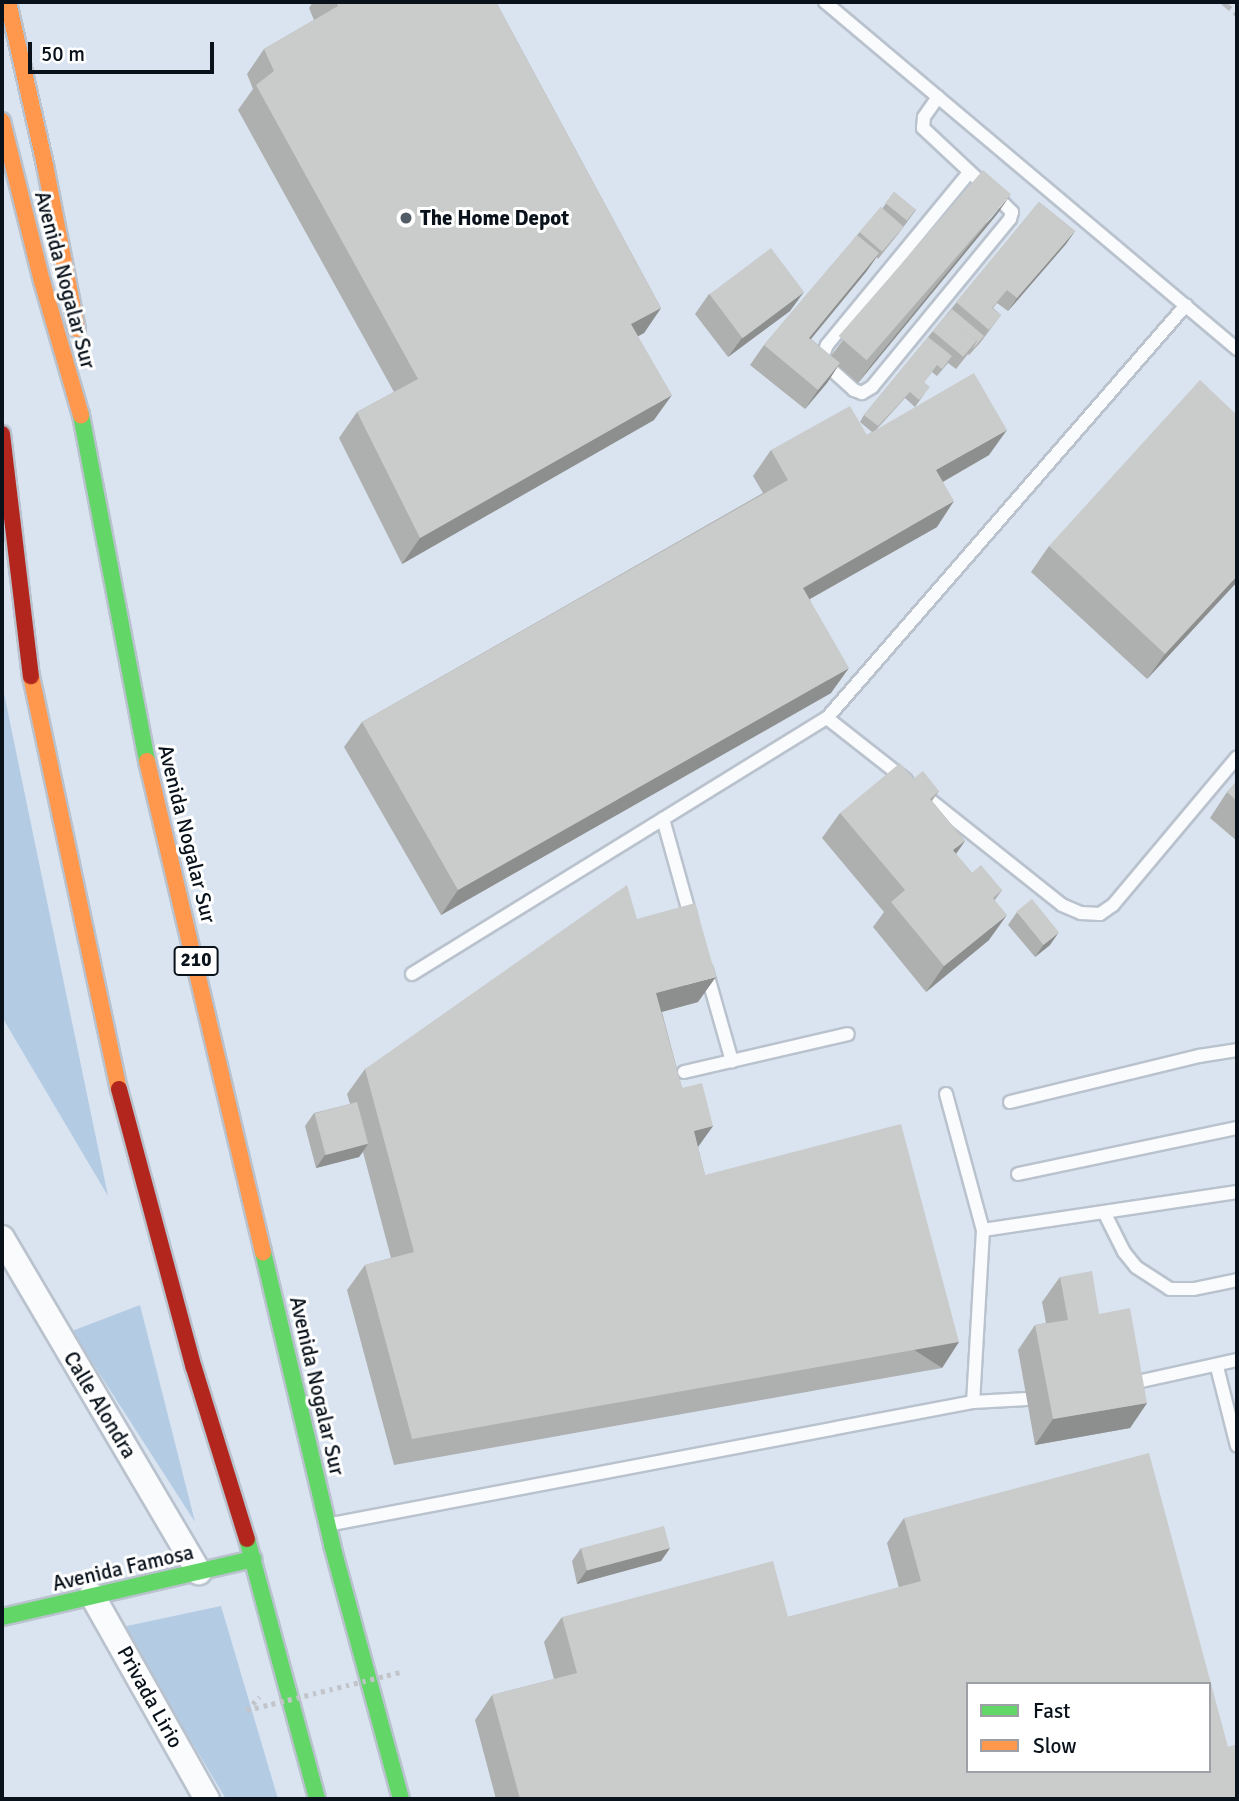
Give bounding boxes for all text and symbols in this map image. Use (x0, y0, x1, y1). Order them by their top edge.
scale bar (32, 28, 217, 72)
text: 50 m (41, 41, 85, 67)
street label: Avenida Nogalar Sur (29, 188, 101, 372)
place label: The Home Depot (420, 205, 569, 231)
marker: The Home Depot (398, 210, 414, 226)
street label: Avenida Nogalar Sur (153, 742, 221, 926)
road number: 210 (173, 945, 219, 976)
street label: Avenida Nogalar Sur (284, 1294, 350, 1478)
street label: Calle Alondra (58, 1347, 142, 1463)
street label: Avenida Famosa (50, 1540, 196, 1596)
street label: Privada Lirio (112, 1642, 188, 1752)
legend (966, 1682, 1211, 1773)
text: Fast (1033, 1698, 1070, 1724)
text: Slow (1033, 1733, 1077, 1759)

